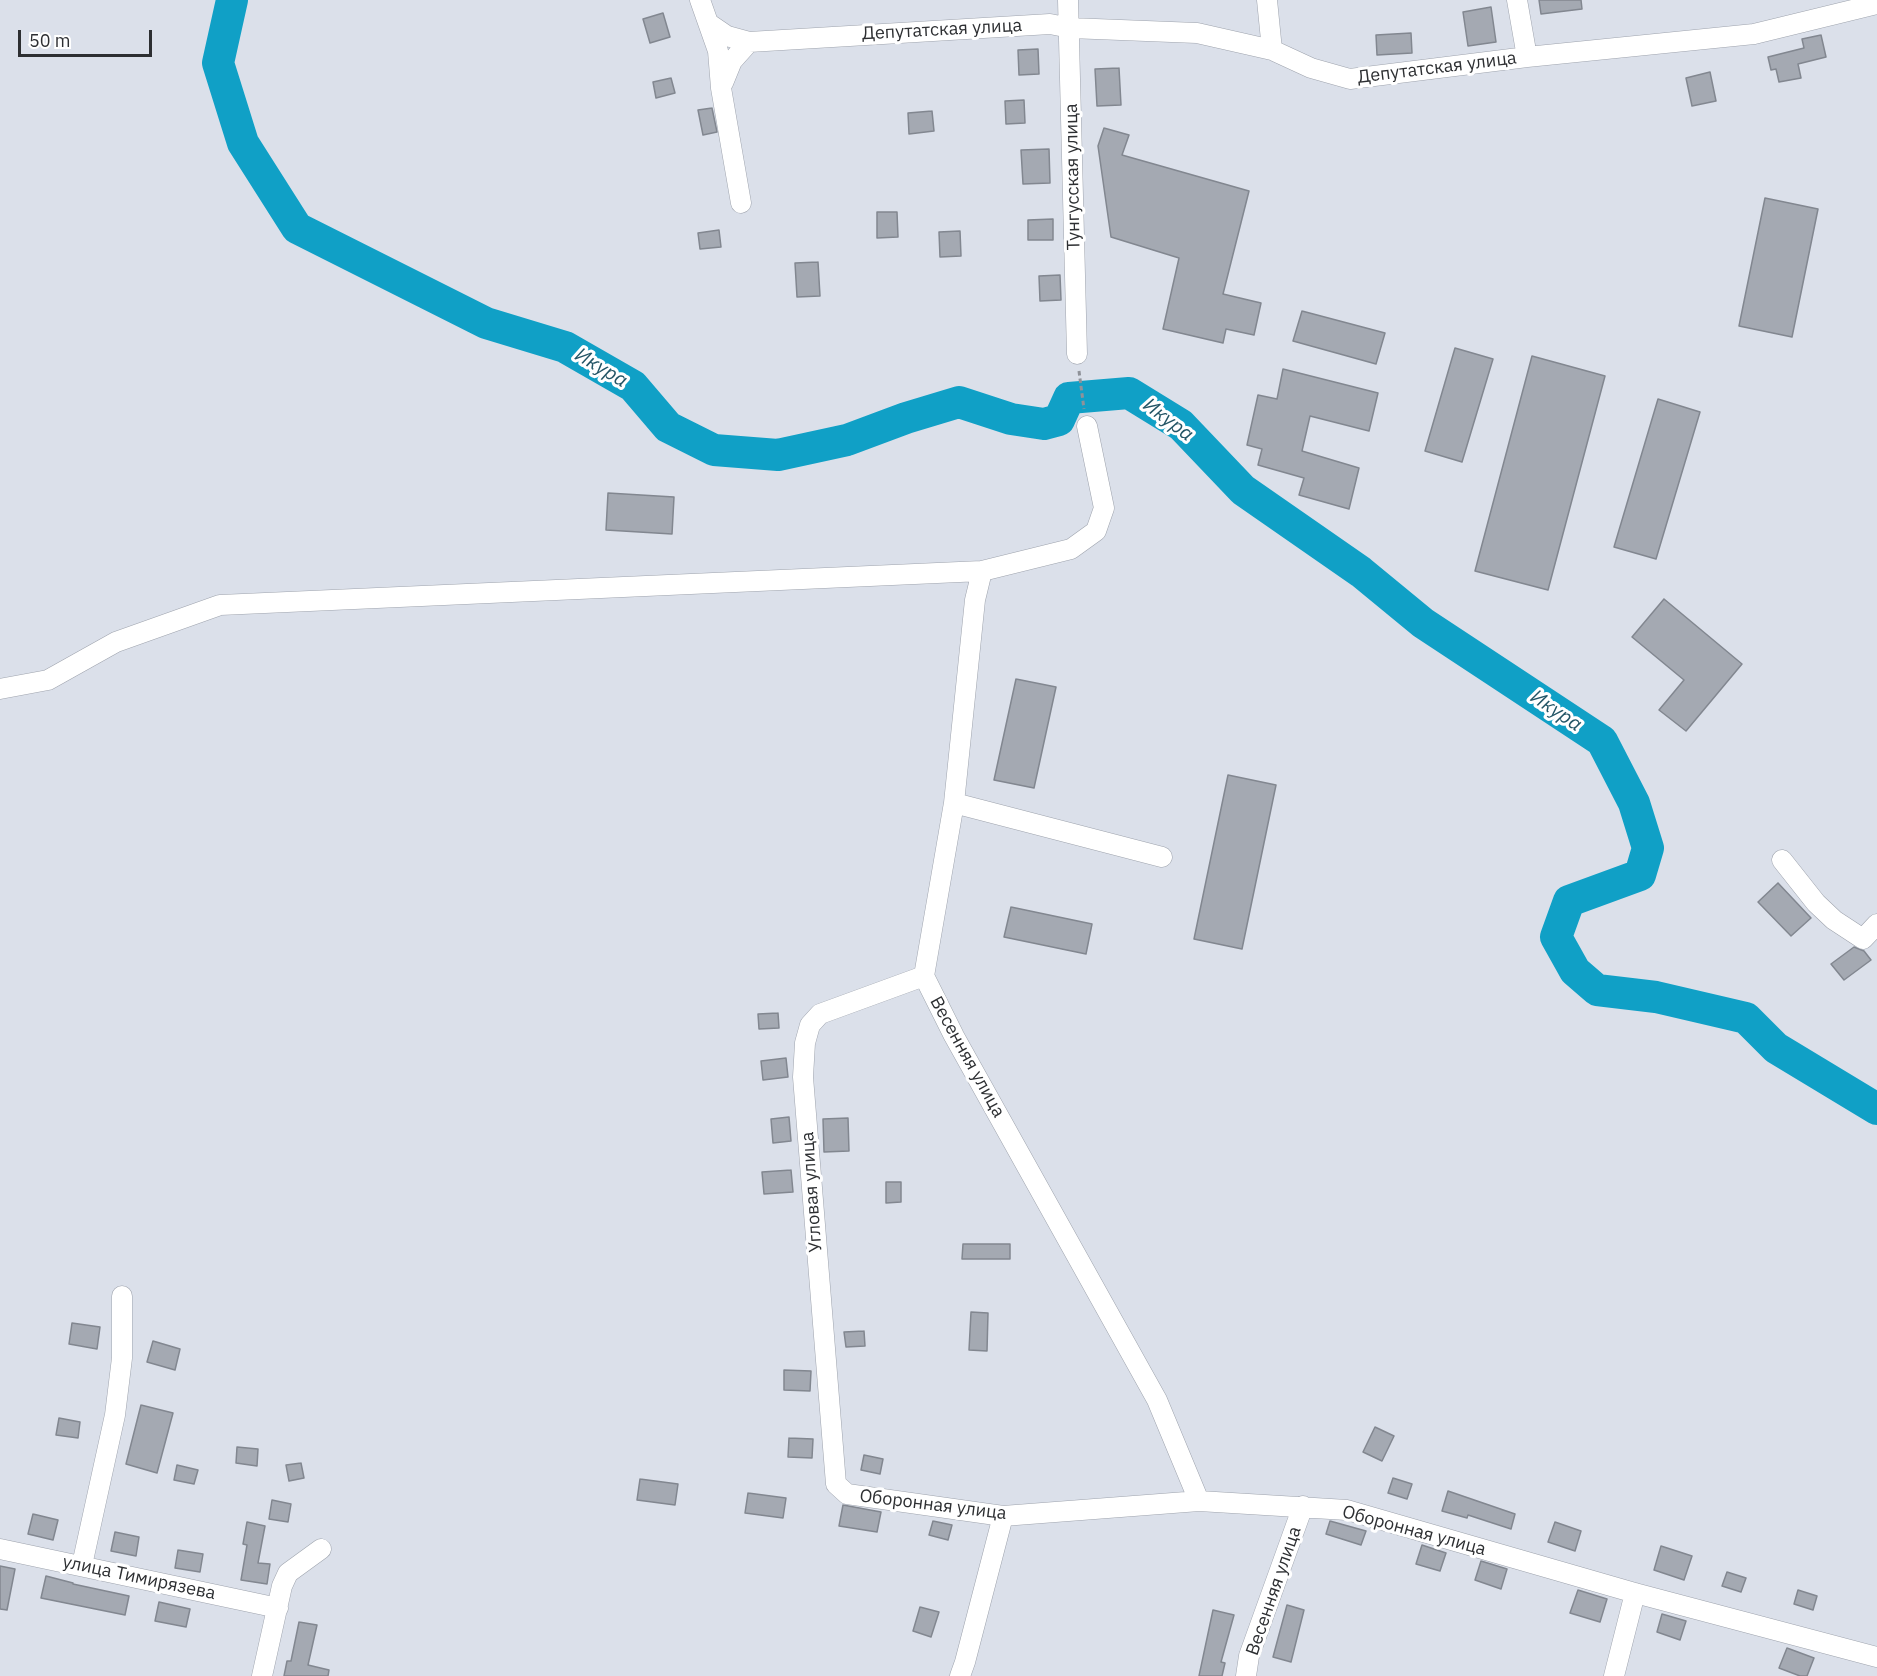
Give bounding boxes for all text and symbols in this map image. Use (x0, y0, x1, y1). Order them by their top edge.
street label: Депутатская улица (861, 15, 1023, 45)
scale bar (21, 18, 154, 56)
text: 50 m (29, 29, 71, 52)
street label: Депутатская улица (1356, 48, 1518, 88)
street label: Тунгусская улица (1061, 103, 1085, 251)
water label: Икура (570, 343, 632, 393)
water label: Икура (1138, 393, 1198, 447)
water label: Икура (1526, 685, 1586, 737)
street label: Весенняя улица (925, 993, 1009, 1121)
street label: Угловая улица (797, 1131, 827, 1253)
street label: Оборонная улица (858, 1485, 1008, 1525)
street label: Оборонная улица (1340, 1501, 1488, 1561)
street label: Весенняя улица (1242, 1524, 1306, 1658)
street label: улица Тимирязева (61, 1551, 217, 1605)

